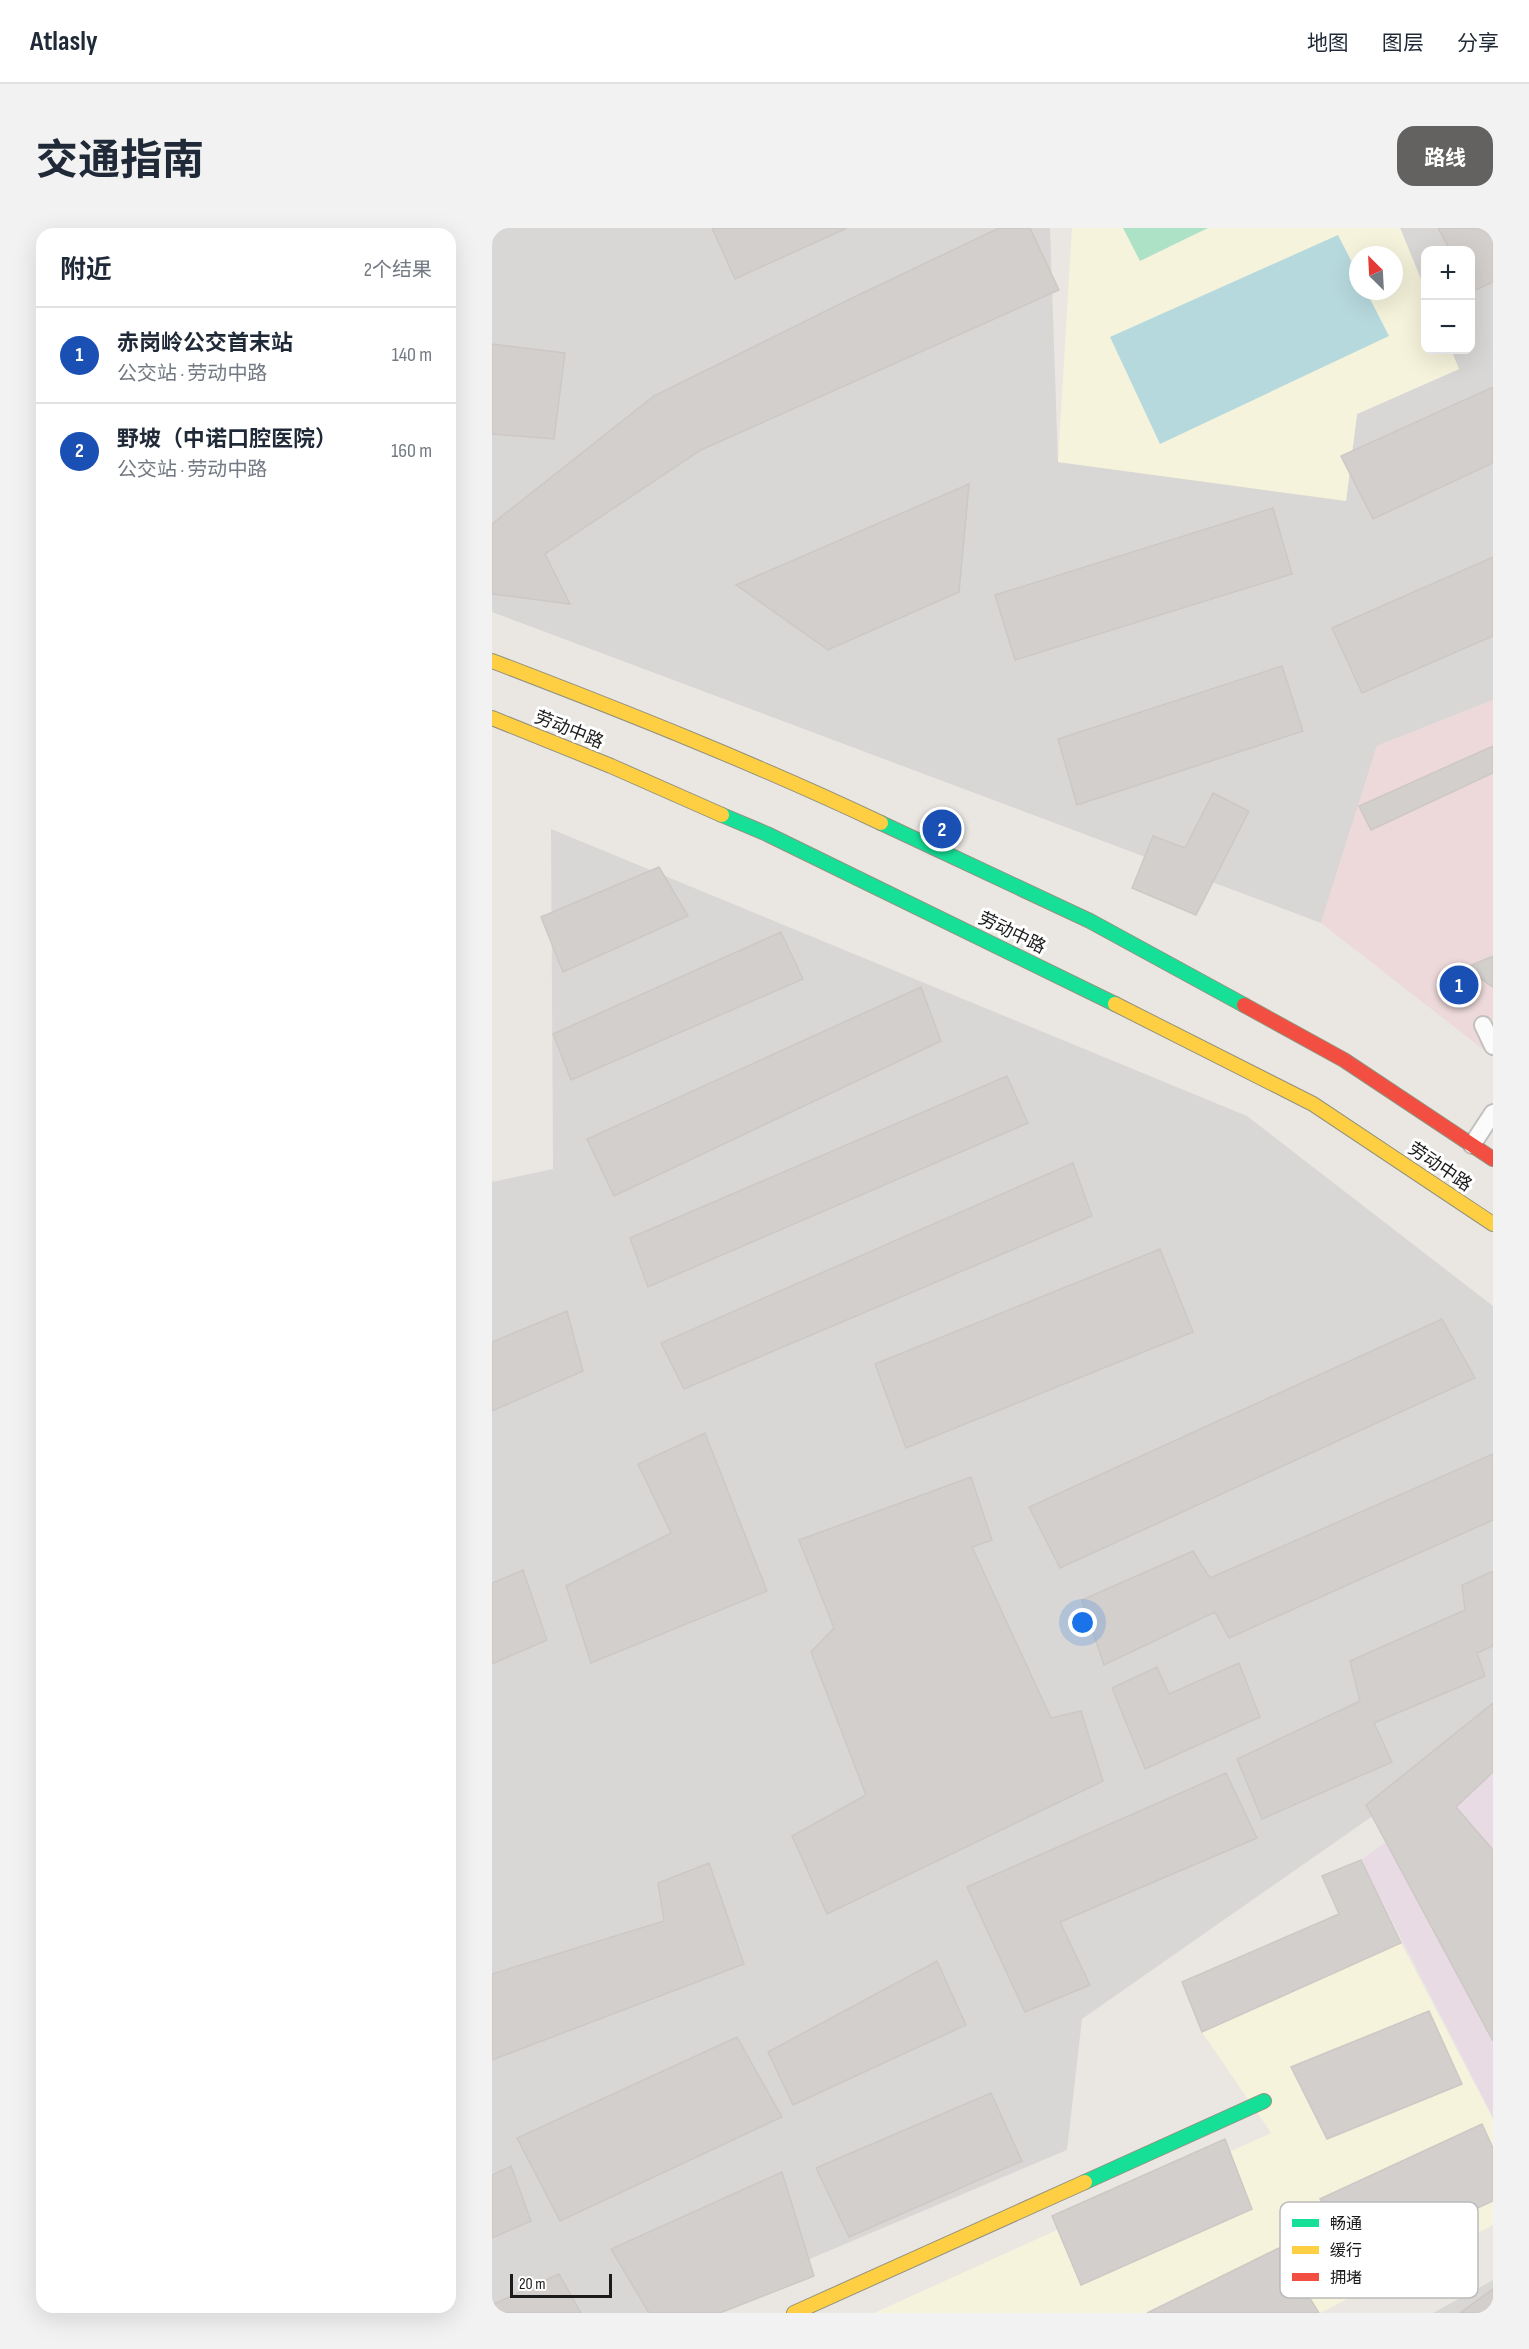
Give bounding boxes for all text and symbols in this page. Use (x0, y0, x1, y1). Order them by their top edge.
text: Atlasly (30, 25, 98, 58)
text: 地图 (1307, 31, 1349, 56)
text: 图层 (1382, 31, 1424, 56)
text: 分享 (1457, 31, 1499, 56)
button: 路线 (1397, 126, 1493, 186)
text: 交通指南 (36, 136, 204, 187)
north arrow (1349, 246, 1403, 300)
map controls (1421, 246, 1475, 354)
button: + (1421, 246, 1475, 300)
text: 附近 (60, 255, 112, 286)
text: 2个结果 (364, 258, 432, 282)
button: − (1421, 300, 1475, 354)
text: 赤岗岭公交首末站 (117, 330, 293, 357)
text: 1 (76, 343, 83, 367)
text: 140 m (392, 343, 432, 367)
text: 公交站 · 劳动中路 (117, 362, 267, 386)
text: 野坡（中诺口腔医院） (117, 426, 337, 453)
text: 2 (75, 439, 84, 463)
text: 160 m (391, 439, 432, 463)
text: 公交站 · 劳动中路 (117, 458, 267, 482)
street label: 劳动中路 (532, 707, 606, 753)
pin: 2 (922, 806, 962, 852)
street label: 劳动中路 (975, 908, 1049, 958)
pin: 1 (1440, 962, 1478, 1008)
street label: 劳动中路 (1404, 1138, 1476, 1196)
your location (1068, 1608, 1097, 1637)
legend (1280, 2202, 1478, 2298)
text: 畅通 (1330, 2215, 1362, 2234)
text: 缓行 (1330, 2242, 1362, 2261)
text: 拥堵 (1330, 2269, 1362, 2288)
scale bar (510, 2271, 612, 2298)
text: 20 m (519, 2275, 546, 2294)

